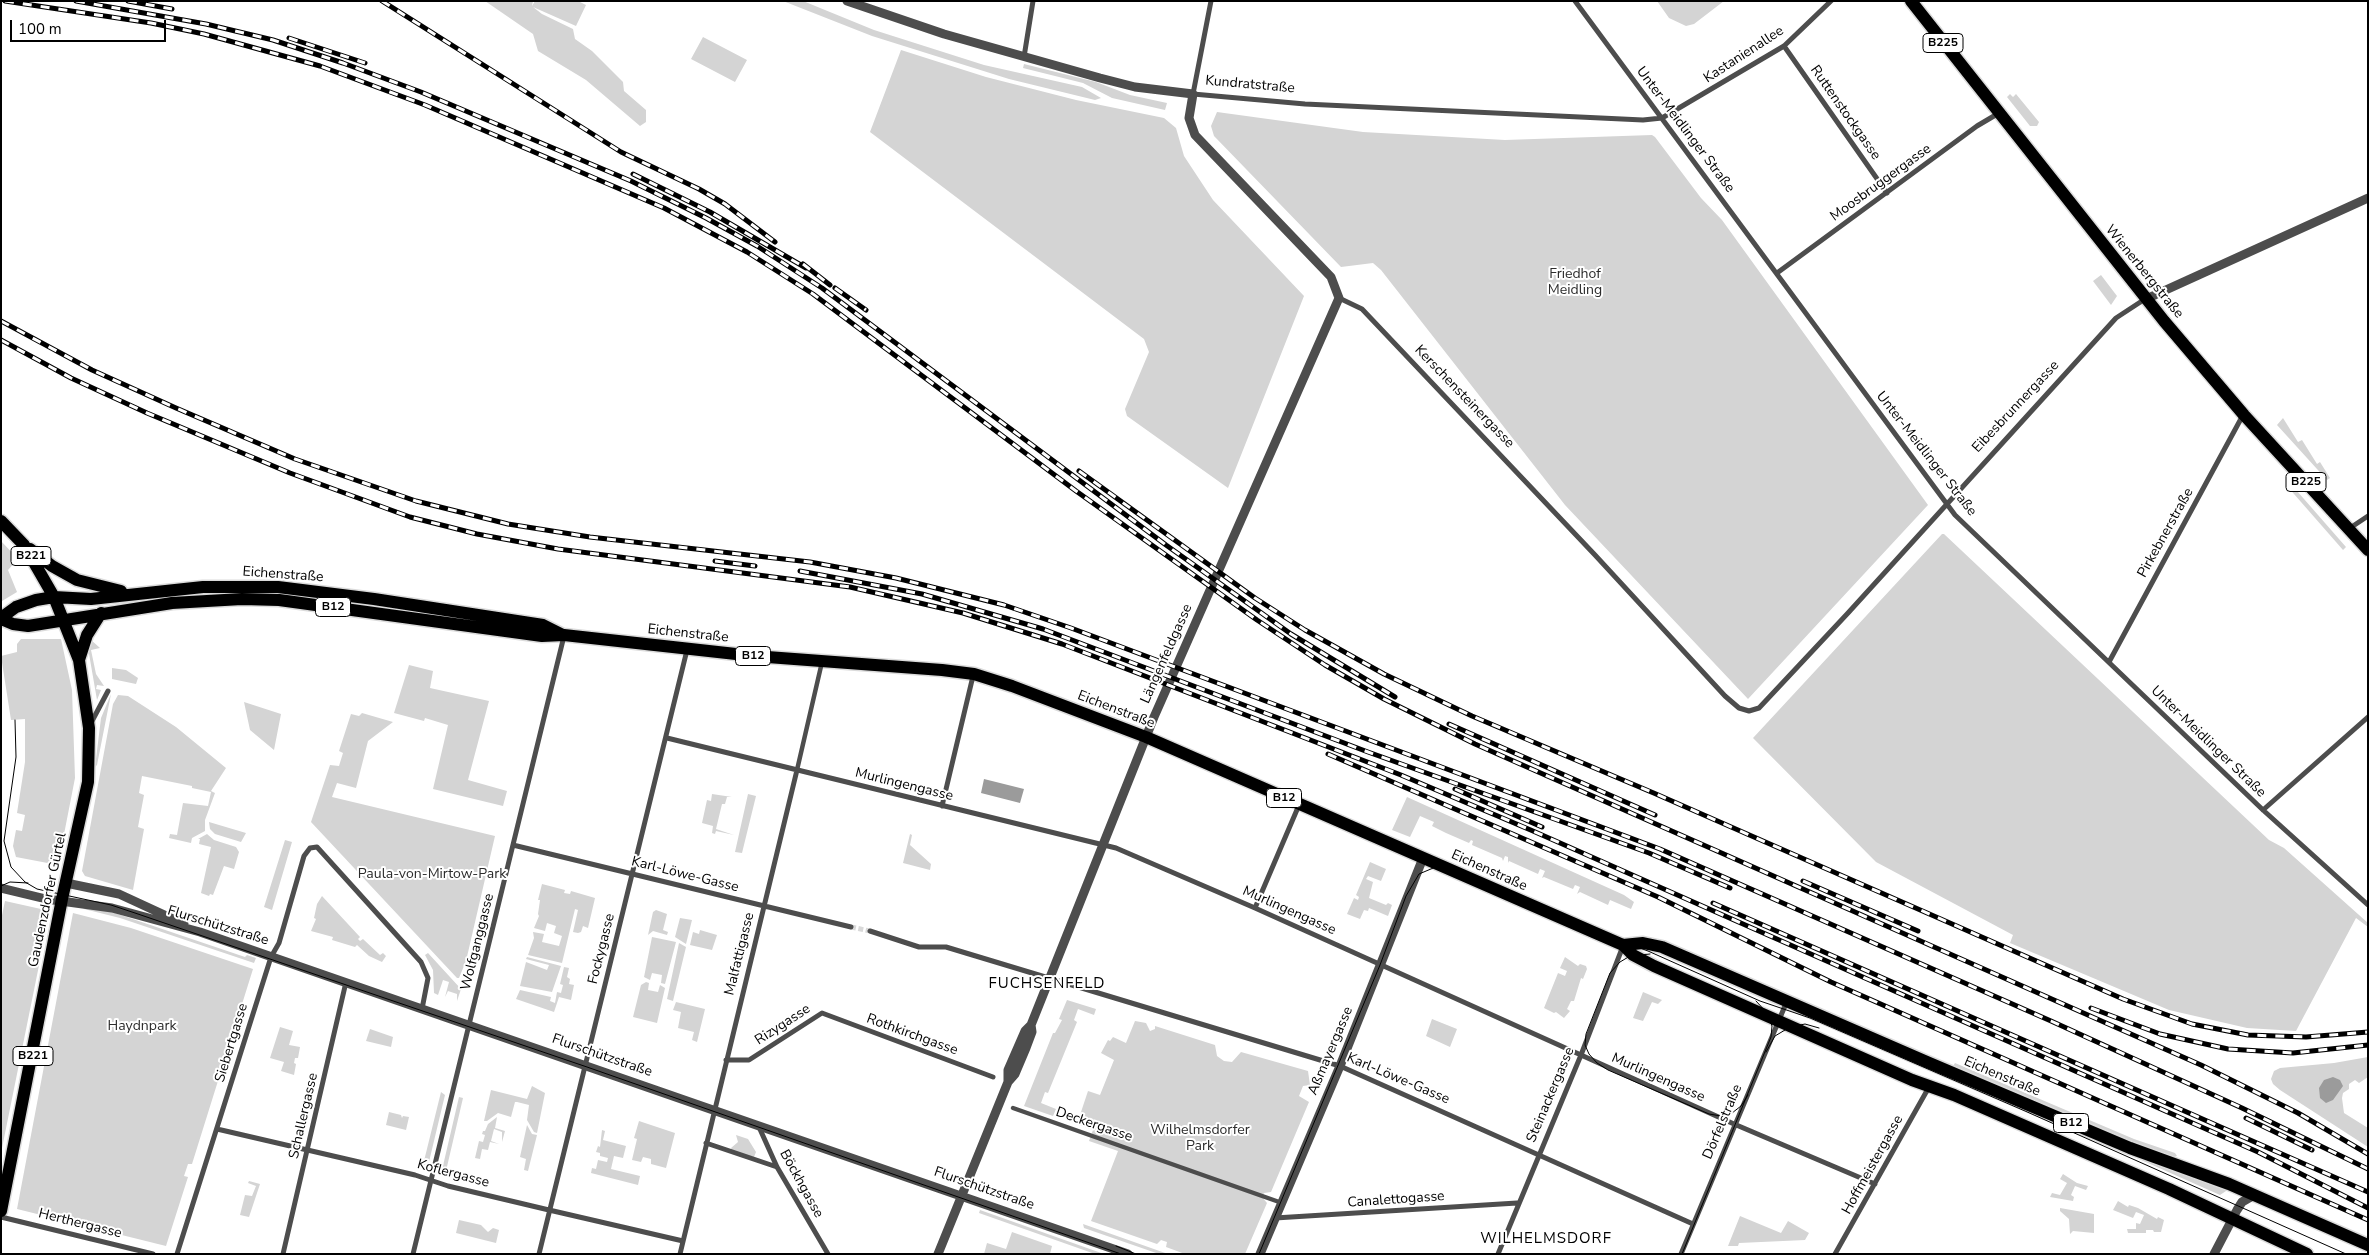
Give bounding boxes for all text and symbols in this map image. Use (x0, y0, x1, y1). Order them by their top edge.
scale bar (12, 10, 169, 42)
text: 100 m (18, 19, 62, 39)
street label: Kastanienallee (1701, 23, 1787, 87)
road number: B225 (1923, 34, 1963, 52)
street label: Ruttenstockgasse (1806, 63, 1884, 163)
street label: Unter-Meidlinger Straße (1632, 64, 1738, 196)
street label: Kundratstraße (1205, 73, 1295, 97)
street label: Moosbruggergasse (1827, 141, 1935, 225)
street label: Wienerbergstraße (2101, 222, 2187, 322)
park label: Friedhof Meidling (1548, 267, 1602, 300)
street label: Kerschensteinergasse (1411, 342, 1517, 452)
street label: Eibesbrunnergasse (1969, 358, 2063, 456)
street label: Unter-Meidlinger Straße (1872, 388, 1980, 520)
road number: B225 (2286, 472, 2326, 492)
street label: Pirkebnerstraße (2134, 485, 2198, 581)
road number: B221 (11, 546, 51, 566)
street label: Eichenstraße (242, 564, 324, 586)
road number: B12 (316, 598, 350, 616)
street label: Längenfeldgasse (1138, 602, 1196, 706)
street label: Eichenstraße (647, 621, 729, 647)
road number: B12 (736, 646, 770, 666)
street label: Unter-Meidlinger Straße (2147, 683, 2269, 801)
street label: Eichenstraße (1075, 688, 1157, 732)
street label: Murlingengasse (853, 765, 955, 805)
road number: B12 (1266, 788, 1302, 808)
street label: Gaudenzdorfer Gürtel (26, 831, 70, 969)
street label: Eichenstraße (1448, 847, 1530, 895)
street label: Karl-Löwe-Gasse (630, 854, 740, 896)
park label: Paula-von-Mirtow-Park (358, 867, 506, 883)
street label: Murlingengasse (1240, 883, 1338, 939)
street label: Wolfganggasse (458, 892, 498, 992)
street label: Flurschützstraße (165, 903, 271, 949)
street label: Malfattigasse (722, 911, 758, 997)
street label: Fockygasse (585, 912, 619, 986)
district label: FUCHSENFELD (987, 975, 1107, 993)
street label: Siebertgasse (212, 1001, 252, 1085)
street label: Rizygasse (752, 1001, 814, 1049)
street label: Aßmayergasse (1305, 1004, 1357, 1098)
street label: Rothkirchgasse (864, 1011, 960, 1059)
park label: Haydnpark (108, 1019, 176, 1035)
street label: Flurschützstraße (550, 1031, 654, 1081)
street label: Steinackergasse (1523, 1045, 1579, 1145)
road number: B221 (13, 1046, 53, 1066)
street label: Karl-Löwe-Gasse (1344, 1050, 1452, 1108)
street label: Murlingengasse (1609, 1050, 1707, 1106)
street label: Eichenstraße (1961, 1053, 2043, 1101)
street label: Schallergasse (286, 1071, 322, 1161)
street label: Dörfelstraße (1700, 1082, 1746, 1162)
street label: Deckergasse (1053, 1104, 1135, 1146)
street label: Hoffmeistergasse (1839, 1113, 1907, 1217)
road number: B12 (2054, 1114, 2088, 1132)
park label: Wilhelmsdorfer Park (1150, 1123, 1250, 1156)
street label: Böckhgasse (775, 1147, 827, 1221)
street label: Koflergasse (415, 1156, 491, 1192)
street label: Flurschützstraße (932, 1164, 1036, 1214)
street label: Canalettogasse (1347, 1188, 1445, 1212)
street label: Herthergasse (37, 1206, 123, 1242)
district label: WILHELMSDORF (1479, 1230, 1613, 1248)

